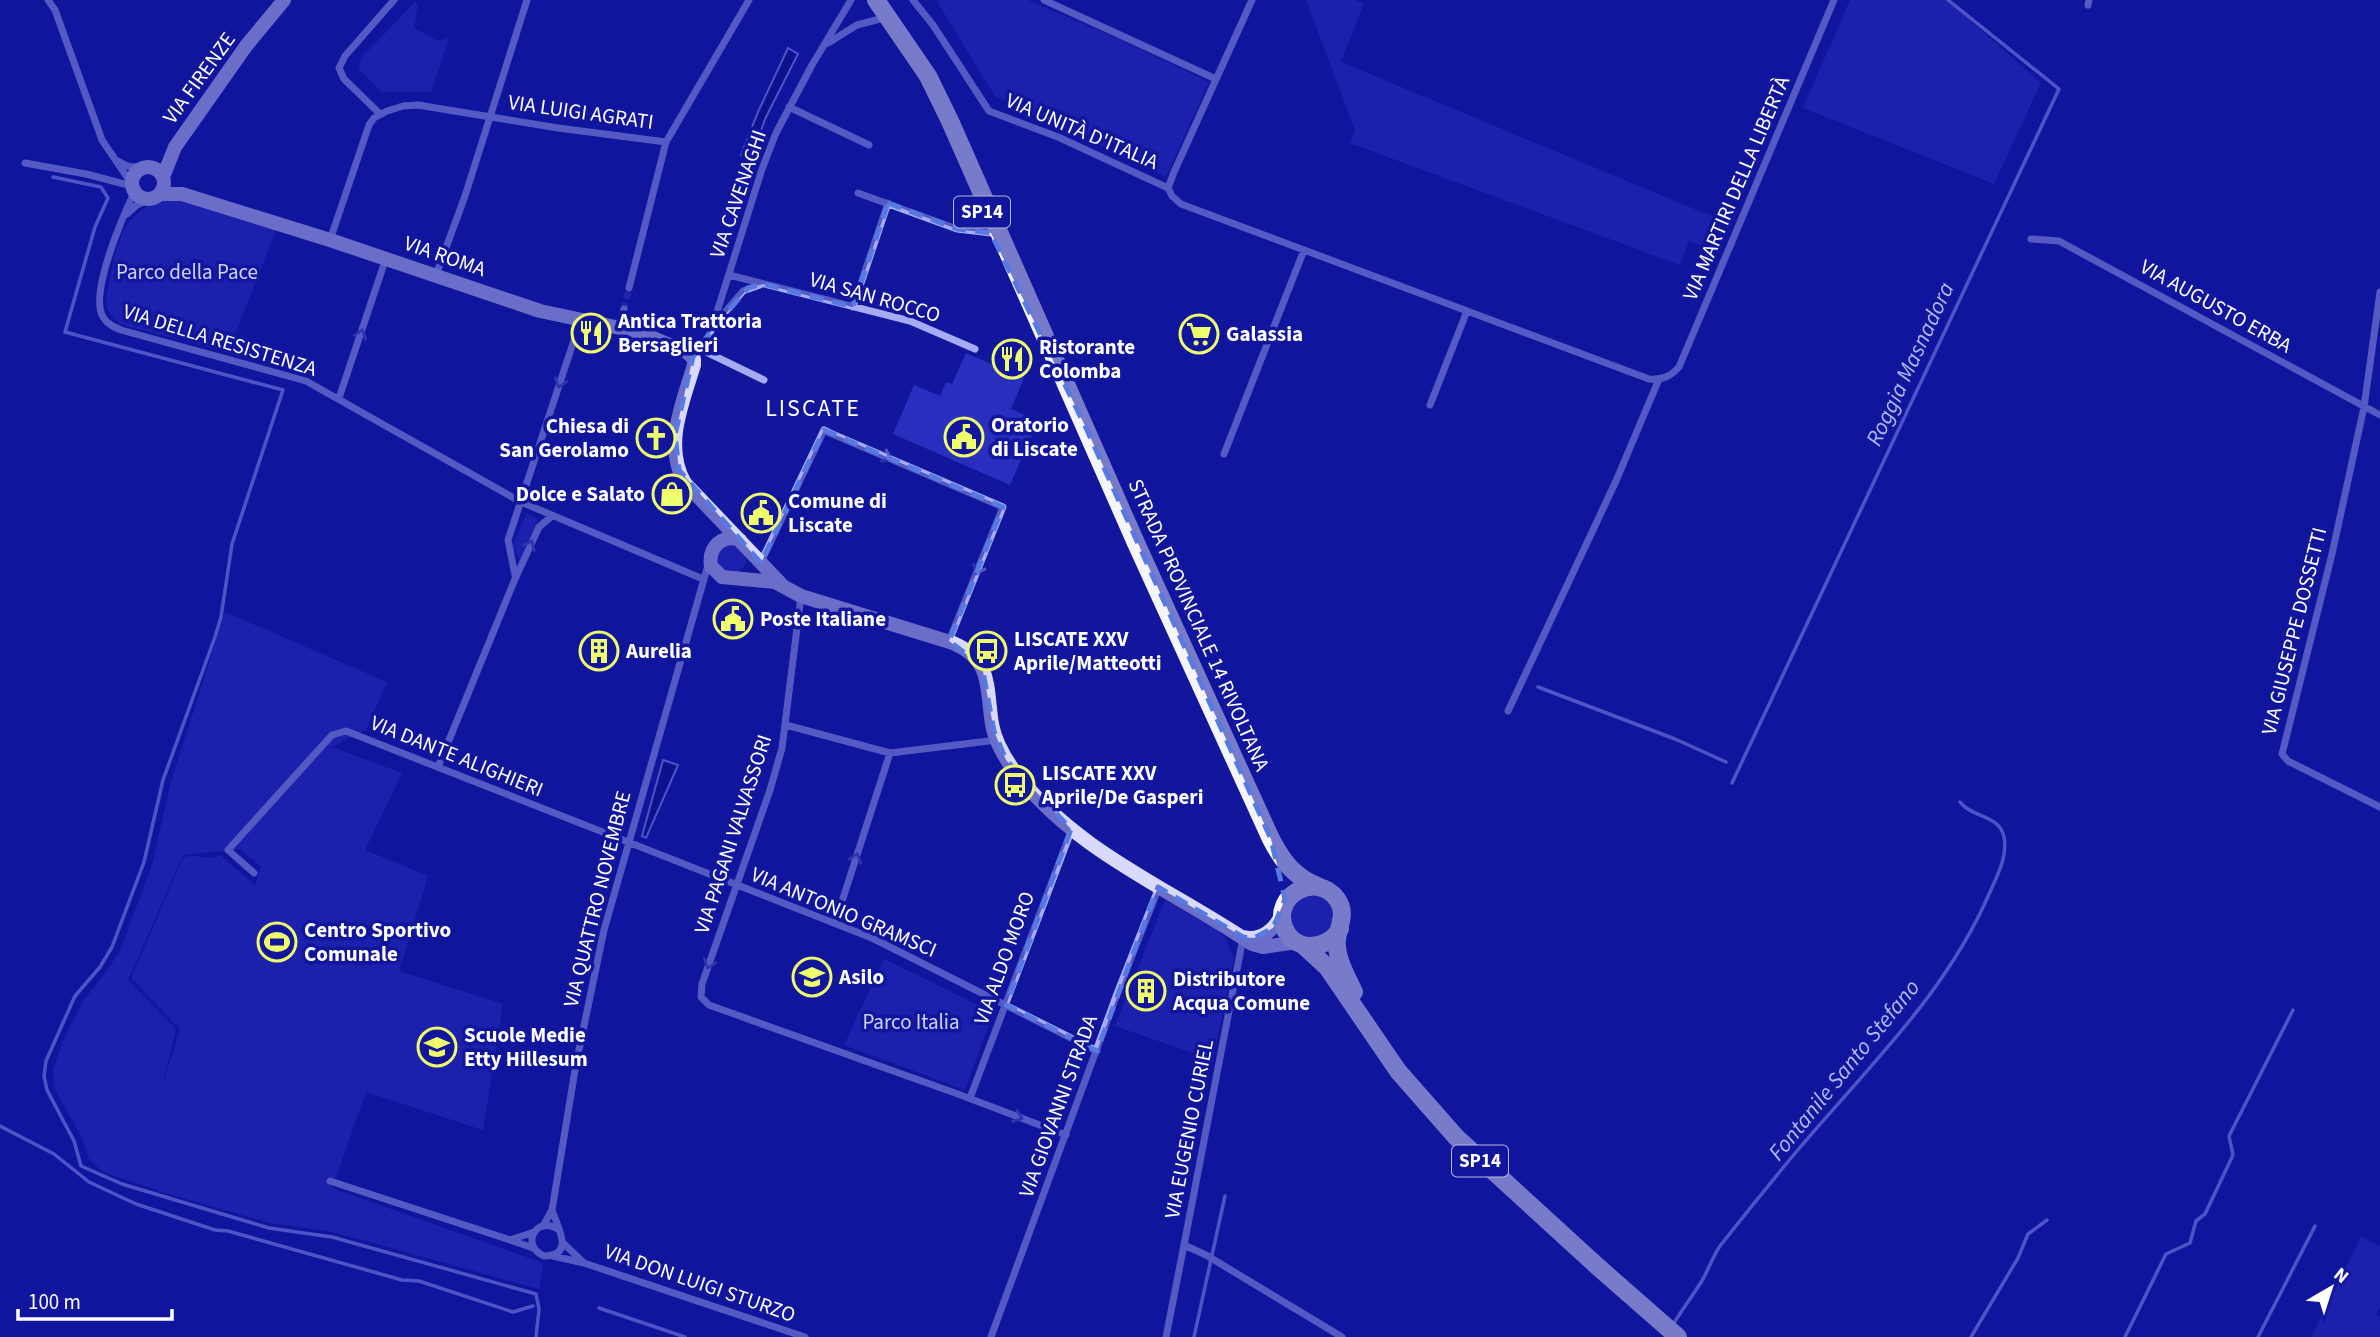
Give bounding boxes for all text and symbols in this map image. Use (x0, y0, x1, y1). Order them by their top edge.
street label: VIA FIRENZE (155, 26, 243, 130)
street label: VIA MARTIRI DELLA LIBERTÀ (1675, 70, 1797, 305)
street label: VIA UNITÀ D'ITALIA (1001, 85, 1164, 177)
street label: VIA LUIGI AGRATI (506, 87, 656, 137)
street label: VIA CAVENAGHI (702, 126, 774, 262)
road number: SP14 (954, 196, 1010, 228)
street label: VIA ROMA (400, 228, 490, 284)
street label: VIA AUGUSTO ERBA (2135, 252, 2298, 360)
park label: Parco della Pace (116, 257, 258, 287)
street label: VIA SAN ROCCO (806, 264, 944, 330)
water label: Roggia Masnadora (1858, 277, 1962, 451)
street label: VIA DELLA RESISTENZA (119, 296, 321, 384)
place label: Antica Trattoria Bersaglieri (617, 306, 762, 360)
restaurant icon: Antica Trattoria Bersaglieri (570, 312, 612, 354)
supermarket icon: Galassia (1178, 313, 1220, 355)
place label: Galassia (1226, 319, 1303, 349)
one-way arrow (352, 328, 367, 340)
place label: Ristorante Colomba (1039, 332, 1135, 386)
restaurant icon: Ristorante Colomba (991, 338, 1033, 380)
one-way arrow (553, 377, 568, 389)
district label: LISCATE (765, 391, 861, 426)
place label: Oratorio di Liscate (991, 410, 1078, 464)
place label: Chiesa di San Gerolamo (499, 411, 629, 465)
public building icon: Oratorio di Liscate (943, 416, 985, 458)
church icon: Chiesa di San Gerolamo (635, 417, 677, 459)
one-way arrow (880, 449, 892, 463)
shop icon: Dolce e Salato (651, 473, 693, 515)
street label: STRADA PROVINCIALE 14 RIVOLTANA (1121, 474, 1277, 776)
place label: Dolce e Salato (516, 479, 645, 509)
place label: Comune di Liscate (788, 486, 887, 540)
public building icon: Comune di Liscate (740, 492, 782, 534)
street label: VIA GIUSEPPE DOSSETTI (2254, 524, 2334, 738)
one-way arrow (522, 540, 536, 552)
one-way arrow (972, 564, 986, 576)
public building icon: Poste Italiane (712, 598, 754, 640)
place label: Poste Italiane (760, 604, 886, 634)
place label: LISCATE XXV Aprile/Matteotti (1013, 624, 1162, 678)
building icon: Aurelia (578, 630, 620, 672)
bus stop icon: LISCATE XXV Aprile/Matteotti (966, 630, 1008, 672)
place label: Aurelia (625, 636, 692, 666)
street label: VIA DANTE ALIGHIERI (366, 708, 548, 804)
street label: VIA PAGANI VALVASSORI (687, 731, 779, 937)
place label: LISCATE XXV Aprile/De Gasperi (1041, 758, 1203, 812)
bus stop icon: LISCATE XXV Aprile/De Gasperi (994, 764, 1036, 806)
street label: VIA QUATTRO NOVEMBRE (556, 788, 638, 1010)
one-way arrow (848, 852, 863, 864)
street label: VIA ANTONIO GRAMSCI (746, 859, 942, 965)
street label: VIA ALDO MORO (966, 887, 1042, 1029)
place label: Centro Sportivo Comunale (304, 915, 451, 969)
sports icon: Centro Sportivo Comunale (256, 921, 298, 963)
school or university icon: Asilo (791, 956, 833, 998)
one-way arrow (703, 957, 717, 969)
place label: Asilo (838, 962, 884, 992)
place label: Distributore Acqua Comune (1172, 964, 1310, 1018)
building icon: Distributore Acqua Comune (1125, 970, 1167, 1012)
water label: Fontanile Santo Stefano (1760, 972, 1928, 1168)
park label: Parco Italia (862, 1007, 960, 1037)
street label: VIA GIOVANNI STRADA (1011, 1010, 1105, 1202)
place label: Scuole Medie Etty Hillesum (464, 1020, 588, 1074)
school or university icon: Scuole Medie Etty Hillesum (416, 1026, 458, 1068)
street label: VIA EUGENIO CURIEL (1157, 1037, 1221, 1221)
one-way arrow (1011, 1108, 1023, 1122)
road number: SP14 (1452, 1146, 1508, 1176)
street label: VIA DON LUIGI STURZO (601, 1236, 799, 1330)
north arrow (2296, 1253, 2366, 1323)
text: N (2327, 1261, 2354, 1290)
scale bar (18, 1278, 172, 1322)
text: 100 m (28, 1287, 81, 1317)

